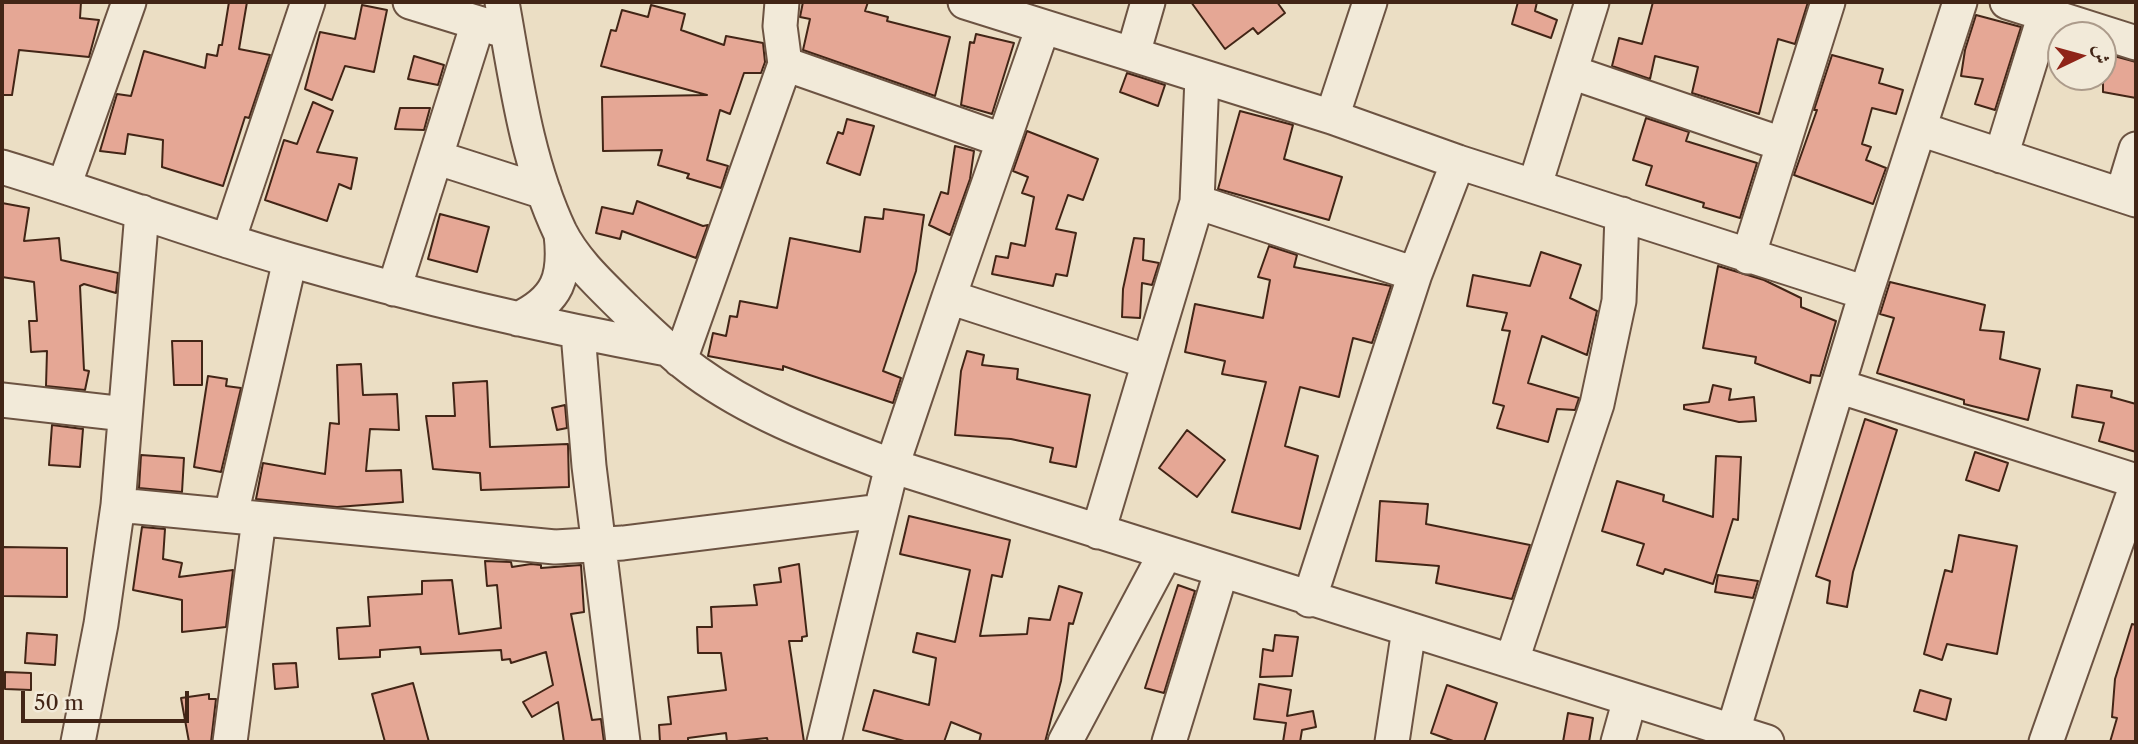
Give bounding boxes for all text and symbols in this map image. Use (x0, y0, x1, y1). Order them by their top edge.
north arrow (2047, 21, 2117, 91)
text: ش (2089, 44, 2114, 65)
scale bar (24, 678, 192, 722)
text: 50 m (34, 690, 84, 715)

